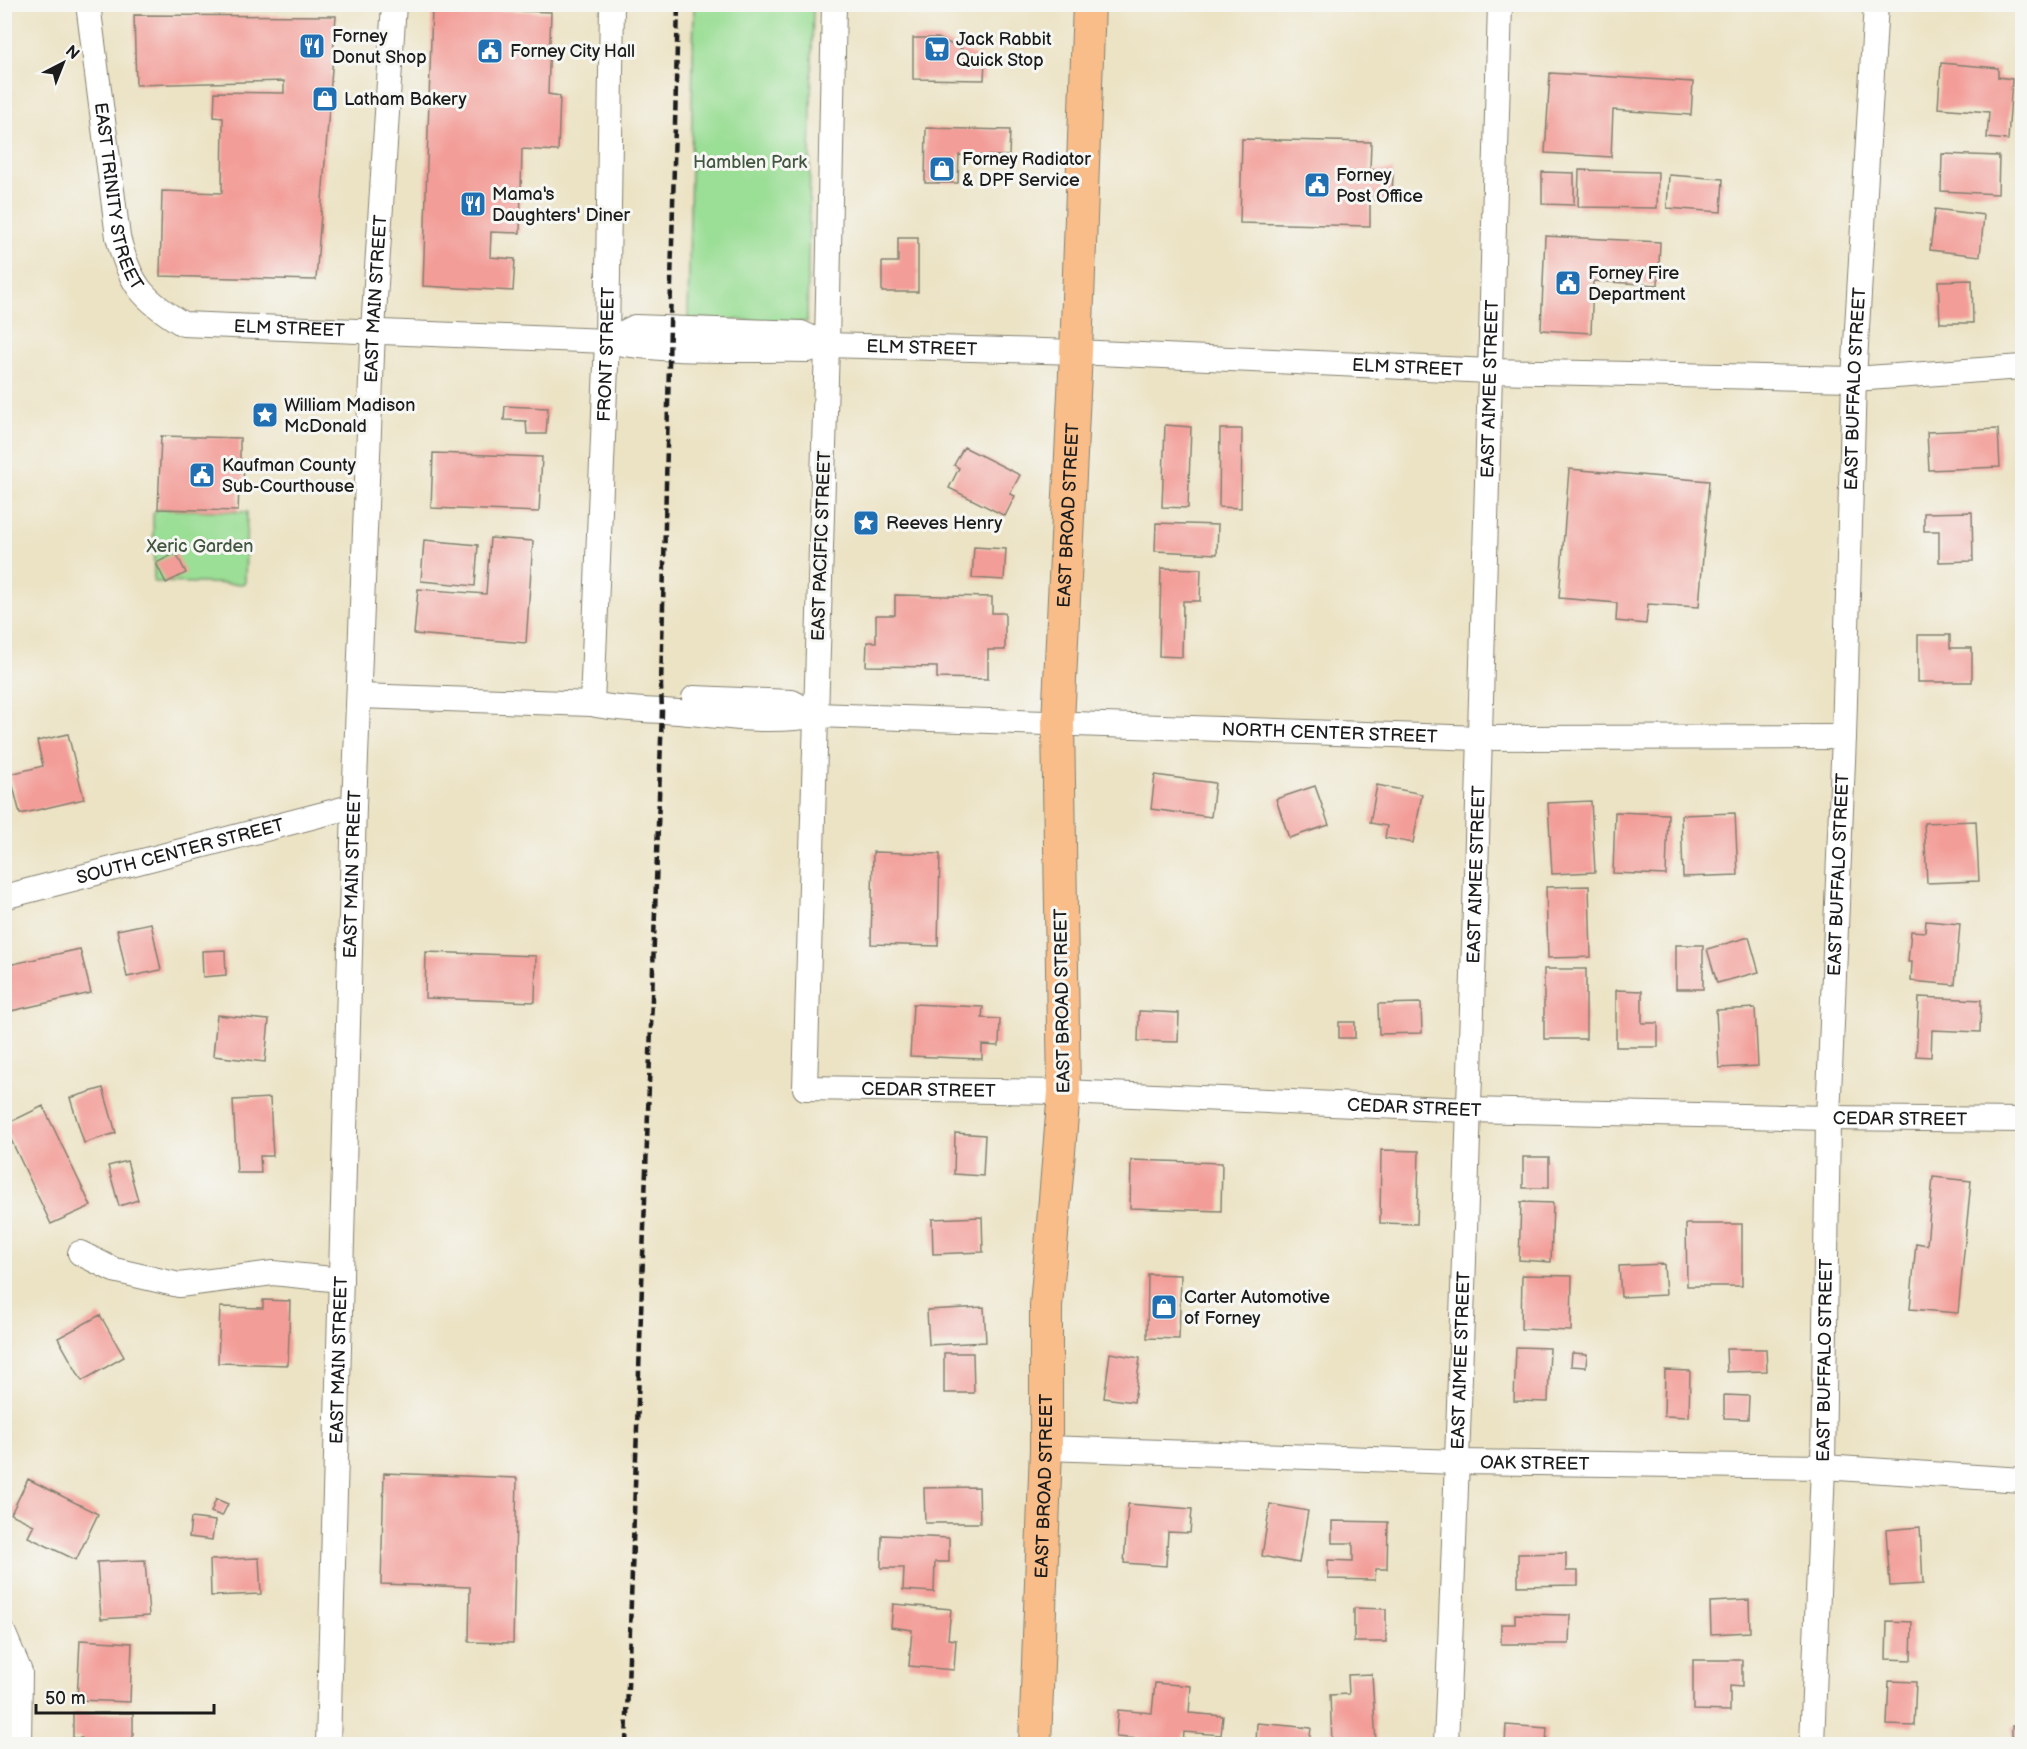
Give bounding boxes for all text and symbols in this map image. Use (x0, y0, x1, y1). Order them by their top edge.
place label: Forney Donut Shop (332, 26, 427, 68)
place label: Jack Rabbit Quick Stop (956, 29, 1052, 71)
restaurant icon: Forney Donut Shop (297, 31, 327, 61)
north arrow (33, 33, 93, 93)
supermarket icon: Jack Rabbit Quick Stop (922, 34, 952, 64)
public building icon: Forney City Hall (475, 36, 505, 66)
place label: Forney City Hall (510, 41, 635, 62)
text: N (61, 42, 83, 64)
shop icon: Latham Bakery (310, 84, 340, 114)
place label: Latham Bakery (344, 89, 468, 110)
street label: EAST TRINITY STREET (90, 101, 148, 295)
place label: Forney Radiator & DPF Service (962, 149, 1091, 191)
park label: Hamblen Park (693, 152, 807, 173)
shop icon: Forney Radiator & DPF Service (927, 154, 957, 184)
place label: Forney Post Office (1336, 165, 1423, 207)
public building icon: Forney Post Office (1302, 170, 1332, 200)
place label: Mama's Daughters' Diner (492, 184, 631, 226)
restaurant icon: Mama's Daughters' Diner (458, 189, 488, 219)
street label: EAST MAIN STREET (361, 214, 391, 383)
place label: Forney Fire Department (1588, 263, 1686, 305)
public building icon: Forney Fire Department (1553, 268, 1583, 298)
street label: FRONT STREET (594, 287, 619, 422)
street label: EAST BUFFALO STREET (1841, 287, 1870, 491)
street label: EAST AIMEE STREET (1477, 299, 1503, 478)
street label: ELM STREET (233, 316, 345, 341)
street label: ELM STREET (866, 336, 978, 360)
street label: ELM STREET (1351, 355, 1464, 381)
place label: William Madison McDonald (284, 395, 415, 437)
place icon: William Madison McDonald (250, 400, 280, 430)
street label: EAST BROAD STREET (1054, 422, 1084, 608)
street label: EAST PACIFIC STREET (808, 450, 835, 642)
place label: Kaufman County Sub-Courthouse (222, 455, 357, 497)
public building icon: Kaufman County Sub-Courthouse (187, 460, 217, 490)
place icon: Reeves Henry (851, 508, 881, 538)
place label: Reeves Henry (886, 513, 1003, 534)
park label: Xeric Garden (146, 536, 253, 557)
street label: NORTH CENTER STREET (1221, 719, 1438, 748)
street label: EAST BUFFALO STREET (1824, 772, 1853, 976)
street label: EAST AIMEE STREET (1463, 785, 1490, 964)
street label: EAST MAIN STREET (340, 790, 366, 959)
street label: SOUTH CENTER STREET (74, 815, 286, 889)
street label: EAST BROAD STREET (1050, 908, 1075, 1094)
street label: CEDAR STREET (861, 1079, 996, 1102)
street label: CEDAR STREET (1347, 1095, 1482, 1121)
street label: CEDAR STREET (1833, 1108, 1968, 1130)
street label: EAST BUFFALO STREET (1813, 1258, 1837, 1462)
street label: EAST AIMEE STREET (1447, 1271, 1475, 1450)
street label: EAST MAIN STREET (326, 1276, 352, 1444)
place label: Carter Automotive of Forney (1184, 1287, 1330, 1329)
shop icon: Carter Automotive of Forney (1149, 1292, 1179, 1322)
street label: EAST BROAD STREET (1031, 1394, 1057, 1579)
street label: OAK STREET (1480, 1452, 1590, 1475)
scale bar (36, 1677, 214, 1715)
text: 50 m (45, 1688, 86, 1709)

